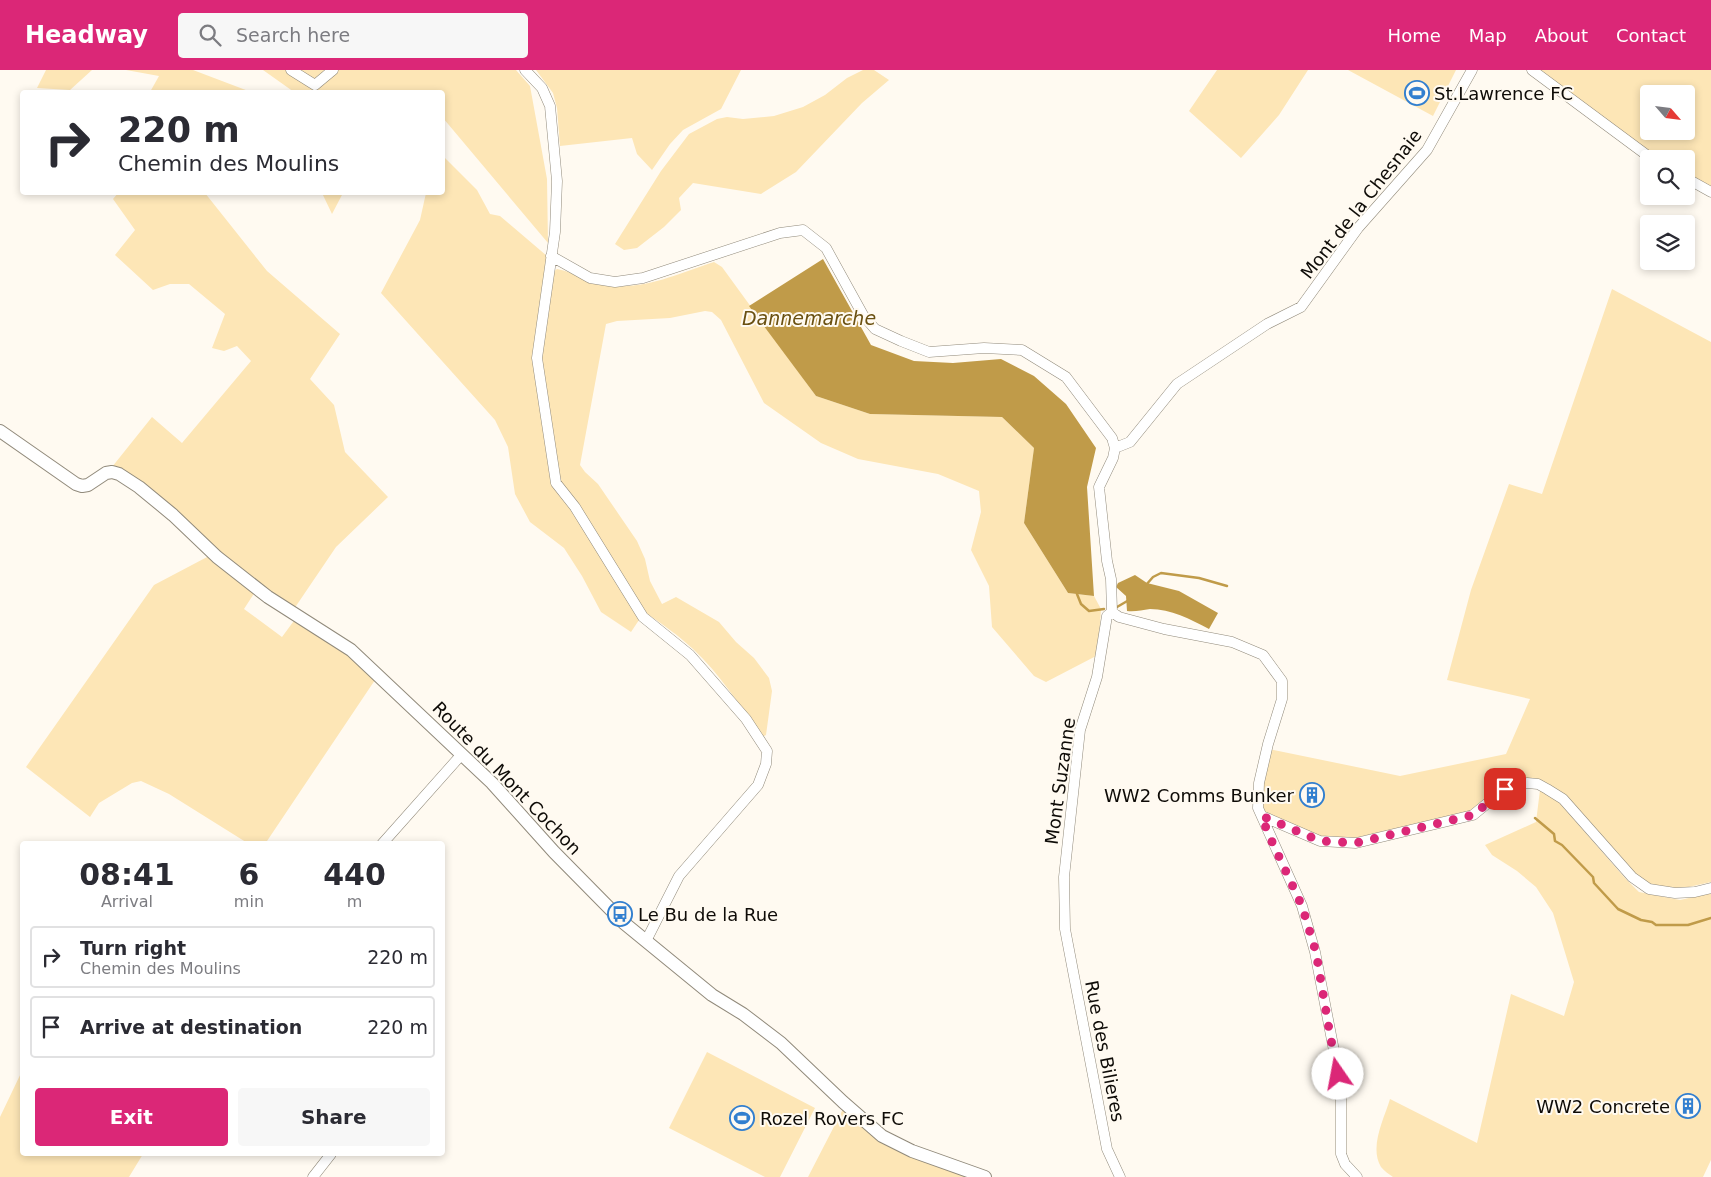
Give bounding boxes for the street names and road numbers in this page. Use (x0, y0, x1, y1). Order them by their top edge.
street label: Mont de la Chesnaie (1296, 125, 1426, 283)
street label: Route du Mont Cochon (428, 697, 586, 859)
street label: Mont Suzanne (1041, 716, 1079, 846)
street label: Rue des Bilieres (1081, 979, 1129, 1123)

